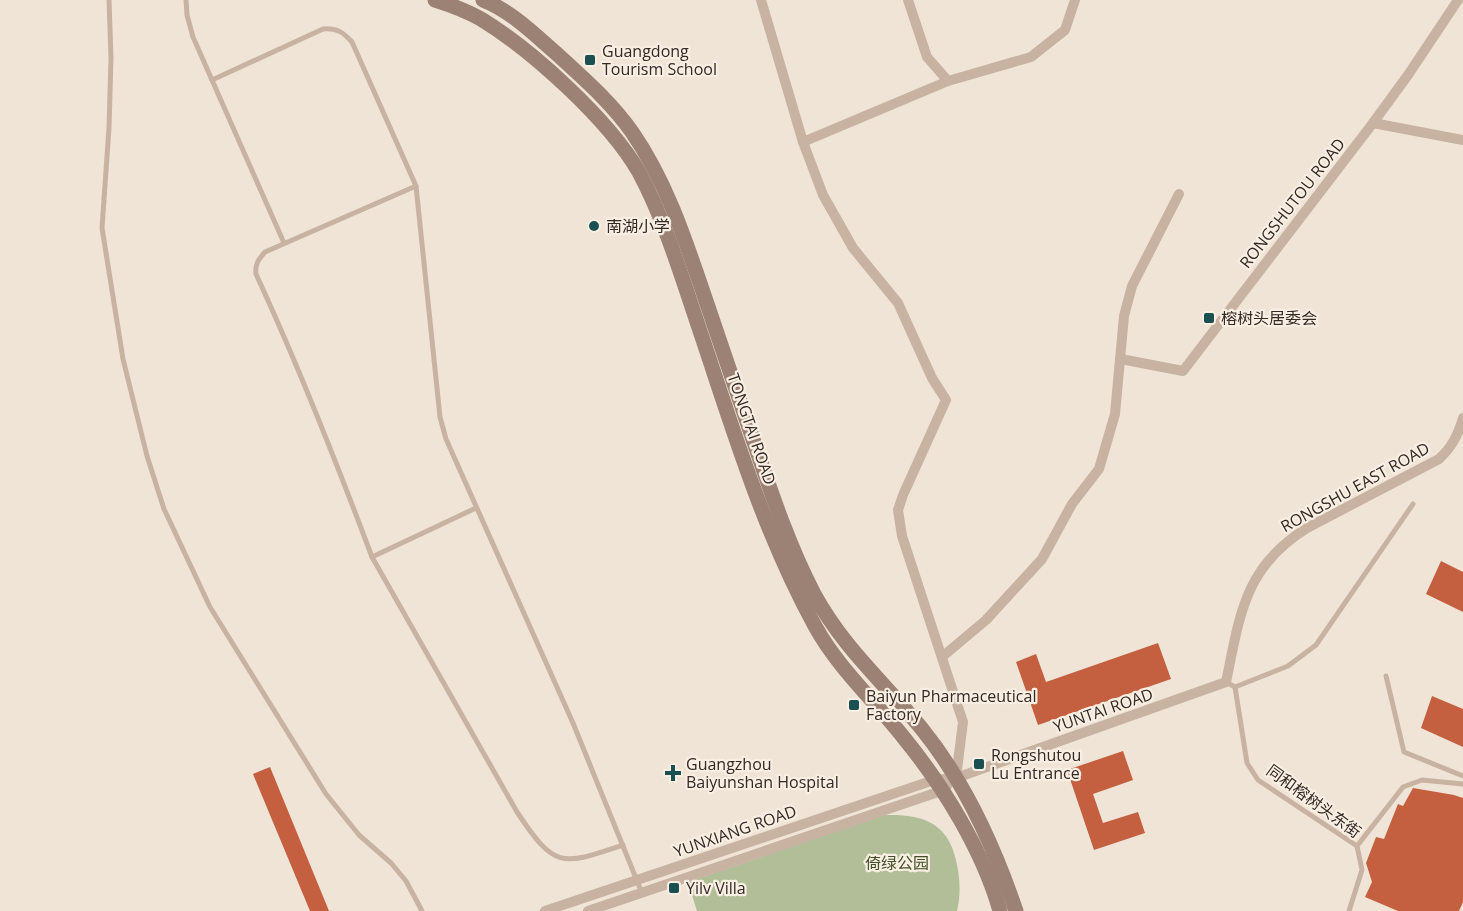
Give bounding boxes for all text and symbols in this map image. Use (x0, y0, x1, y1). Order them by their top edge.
place label: Guangdong Tourism School (602, 40, 717, 80)
marker: Guangdong Tourism School (583, 53, 597, 67)
street label: RONGSHUTOU ROAD (1234, 133, 1350, 273)
place label: 南湖小学 (606, 215, 670, 237)
marker: 南湖小学 (587, 219, 601, 233)
place label: 榕树头居委会 (1221, 307, 1317, 329)
marker: 榕树头居委会 (1202, 311, 1216, 325)
street label: TONGTAI ROAD (723, 370, 781, 488)
street label: RONGSHU EAST ROAD (1277, 437, 1433, 537)
street label: YUNTAI ROAD (1050, 683, 1156, 737)
place label: Baiyun Pharmaceutical Factory (866, 685, 1036, 725)
marker: Baiyun Pharmaceutical Factory (847, 698, 861, 712)
place label: Rongshutou Lu Entrance (991, 744, 1081, 784)
place label: Guangzhou Baiyunshan Hospital (686, 753, 839, 793)
marker: Rongshutou Lu Entrance (972, 757, 986, 771)
street label: 同和榕树头东街 (1262, 759, 1366, 843)
marker: Guangzhou Baiyunshan Hospital (664, 764, 682, 782)
street label: YUNXIANG ROAD (671, 800, 799, 862)
park label: 倚绿公园 (865, 852, 929, 874)
place label: Yilv Villa (686, 877, 746, 899)
marker: Yilv Villa (667, 881, 681, 895)

